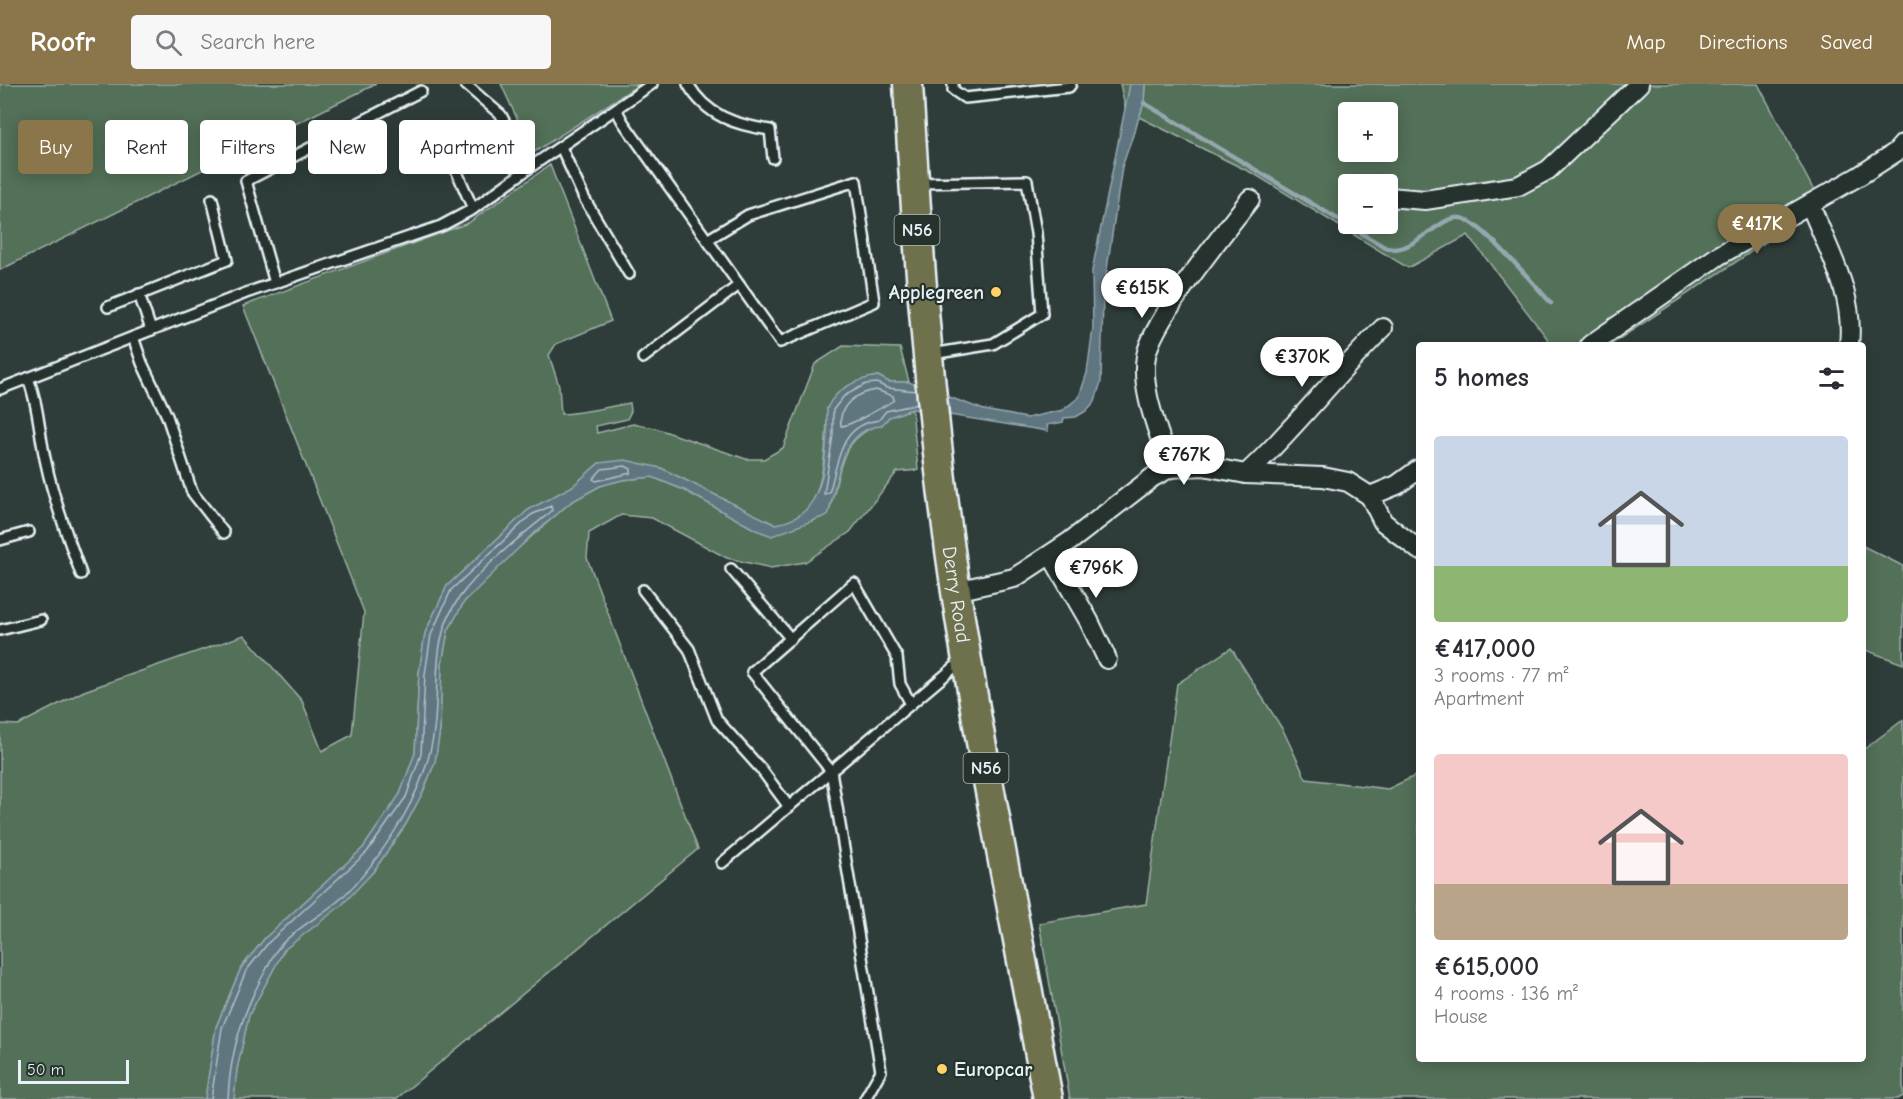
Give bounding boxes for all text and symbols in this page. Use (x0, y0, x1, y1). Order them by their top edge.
search box (131, 15, 551, 69)
text: Roofr (30, 26, 95, 58)
icon: search (152, 26, 185, 59)
text: Search here (200, 29, 315, 55)
text: Map (1626, 30, 1666, 54)
text: Directions (1699, 30, 1788, 54)
text: Saved (1821, 30, 1873, 54)
map controls (1338, 102, 1398, 234)
button: + (1338, 102, 1398, 162)
chip: Buy (18, 120, 93, 174)
chip: Rent (105, 120, 188, 174)
chip: Filters (200, 120, 296, 174)
chip: New (308, 120, 387, 174)
chip: Apartment (399, 120, 535, 174)
button: − (1338, 174, 1398, 234)
pin: €417K (1715, 204, 1799, 255)
text: €417K (1731, 212, 1783, 235)
road number: N56 (894, 215, 940, 245)
pin: €615K (1100, 268, 1184, 319)
text: €615K (1115, 276, 1169, 299)
place label: Applegreen (889, 281, 984, 304)
marker: Applegreen (989, 285, 1003, 299)
pin: €370K (1260, 337, 1344, 388)
text: €370K (1274, 345, 1330, 368)
icon: filters (1815, 362, 1848, 395)
text: 5 homes (1434, 363, 1529, 393)
pin: €767K (1142, 435, 1226, 486)
text: €767K (1158, 443, 1210, 466)
icon: home (1587, 475, 1695, 583)
street label: Derry Road (938, 545, 975, 644)
pin: €796K (1054, 548, 1138, 599)
text: €796K (1069, 556, 1123, 579)
text: €417,000 (1434, 634, 1536, 664)
text: 3 rooms · 77 m² (1434, 664, 1568, 687)
text: Apartment (1434, 687, 1524, 710)
road number: N56 (964, 753, 1008, 783)
icon: home (1587, 793, 1695, 901)
text: €615,000 (1434, 952, 1539, 982)
text: 4 rooms · 136 m² (1434, 982, 1578, 1005)
text: House (1434, 1005, 1488, 1028)
scale bar (18, 1057, 129, 1084)
place label: Europcar (954, 1058, 1032, 1081)
text: 50 m (27, 1061, 64, 1079)
marker: Europcar (935, 1062, 949, 1076)

